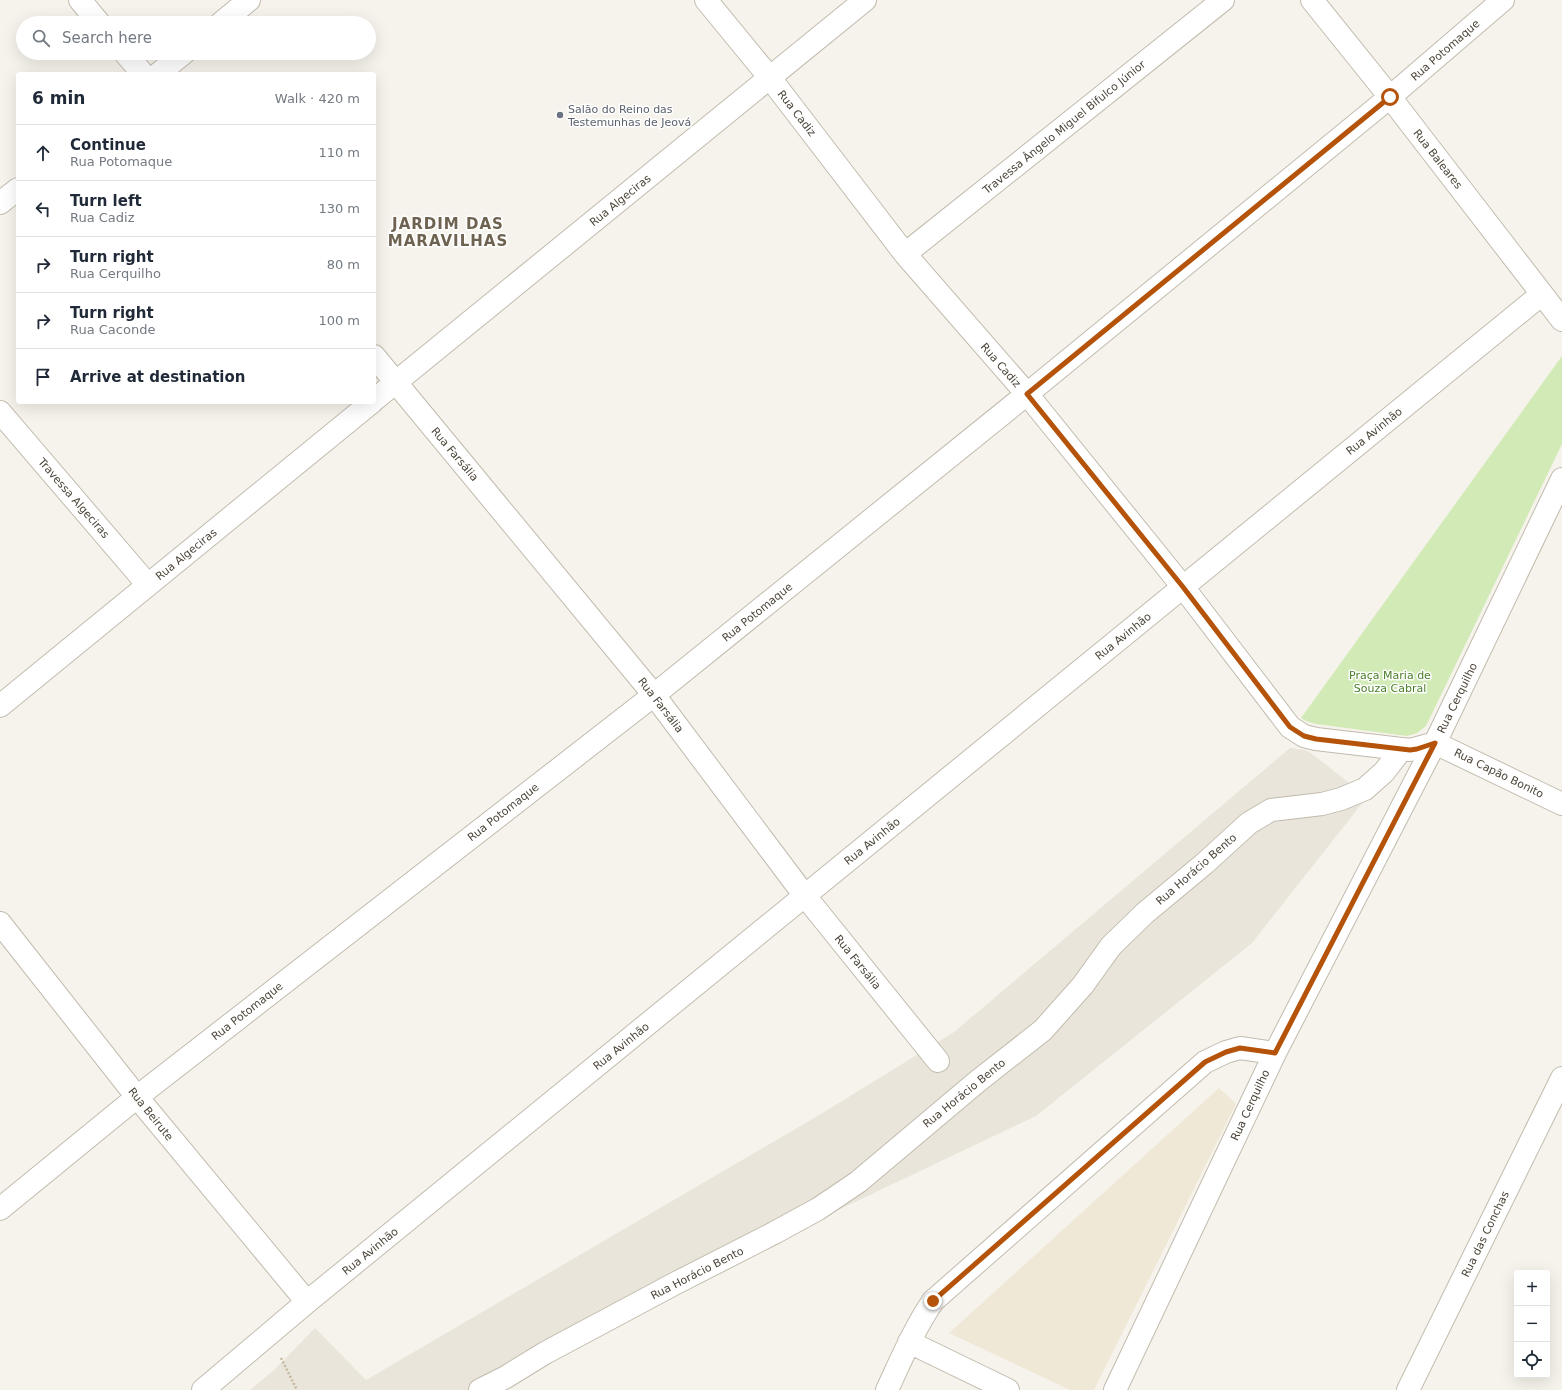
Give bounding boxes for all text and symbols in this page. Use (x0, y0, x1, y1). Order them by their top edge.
search box (16, 16, 376, 60)
street label: Rua Potomaque (1408, 17, 1482, 84)
icon: search (30, 27, 52, 49)
text: Search here (62, 29, 152, 47)
street label: Travessa Ângelo Miguel Bifulco Júnior (980, 58, 1148, 198)
text: 6 min (32, 88, 85, 108)
street label: Rua Cadiz (775, 88, 819, 139)
route start (1381, 88, 1399, 106)
text: Walk · 420 m (275, 91, 360, 106)
place label: Salão do Reino das Testemunhas de Jeová (567, 103, 691, 129)
marker: Salão do Reino das Testemunhas de Jeová (555, 110, 565, 120)
street label: Rua Baleares (1410, 127, 1465, 192)
text: Continue (70, 136, 146, 154)
icon: ahead (32, 142, 54, 164)
text: 110 m (318, 145, 360, 160)
text: Rua Potomaque (70, 154, 172, 169)
street label: Rua Algeciras (587, 172, 654, 229)
text: Turn left (70, 192, 142, 210)
icon: left (32, 198, 54, 220)
text: 130 m (318, 201, 360, 216)
text: Rua Cadiz (70, 210, 135, 225)
district label: JARDIM DAS MARAVILHAS (388, 215, 508, 250)
text: Turn right (70, 248, 154, 266)
icon: right (32, 254, 54, 276)
text: 80 m (327, 257, 360, 272)
text: Rua Cerquilho (70, 266, 161, 281)
text: Turn right (70, 304, 154, 322)
icon: right (32, 310, 54, 332)
text: 100 m (318, 313, 360, 328)
text: Rua Caconde (70, 322, 155, 337)
street label: Rua Cadiz (978, 340, 1024, 390)
icon: arrive (32, 366, 54, 388)
text: Arrive at destination (70, 368, 245, 386)
street label: Rua Avinhão (1344, 405, 1405, 458)
street label: Rua Farsália (428, 425, 481, 484)
street label: Travessa Algeciras (35, 455, 112, 541)
street label: Rua Algeciras (153, 526, 220, 583)
street label: Rua Potomaque (720, 580, 795, 645)
street label: Rua Avinhão (1093, 610, 1154, 663)
street label: Rua Cerquilho (1435, 661, 1480, 736)
park label: Praça Maria de Souza Cabral (1349, 669, 1431, 695)
street label: Rua Farsália (635, 675, 686, 735)
street label: Rua Capão Bonito (1452, 746, 1546, 801)
street label: Rua Potomaque (465, 780, 542, 844)
street label: Rua Avinhão (842, 815, 903, 868)
street label: Rua Horácio Bento (1153, 831, 1239, 908)
street label: Rua Farsália (832, 932, 884, 992)
street label: Rua Potomaque (209, 979, 286, 1043)
street label: Rua Avinhão (591, 1020, 652, 1073)
street label: Rua Horácio Bento (920, 1056, 1008, 1131)
street label: Rua Cerquilho (1228, 1067, 1273, 1143)
street label: Rua Beirute (125, 1085, 176, 1144)
street label: Rua das Conchas (1459, 1189, 1512, 1279)
street label: Rua Avinhão (340, 1225, 401, 1278)
street label: Rua Horácio Bento (649, 1244, 746, 1302)
map controls (1514, 1270, 1550, 1378)
button: + (1514, 1270, 1550, 1306)
route end (924, 1292, 942, 1310)
button: − (1514, 1306, 1550, 1342)
button: locate (1514, 1342, 1550, 1378)

